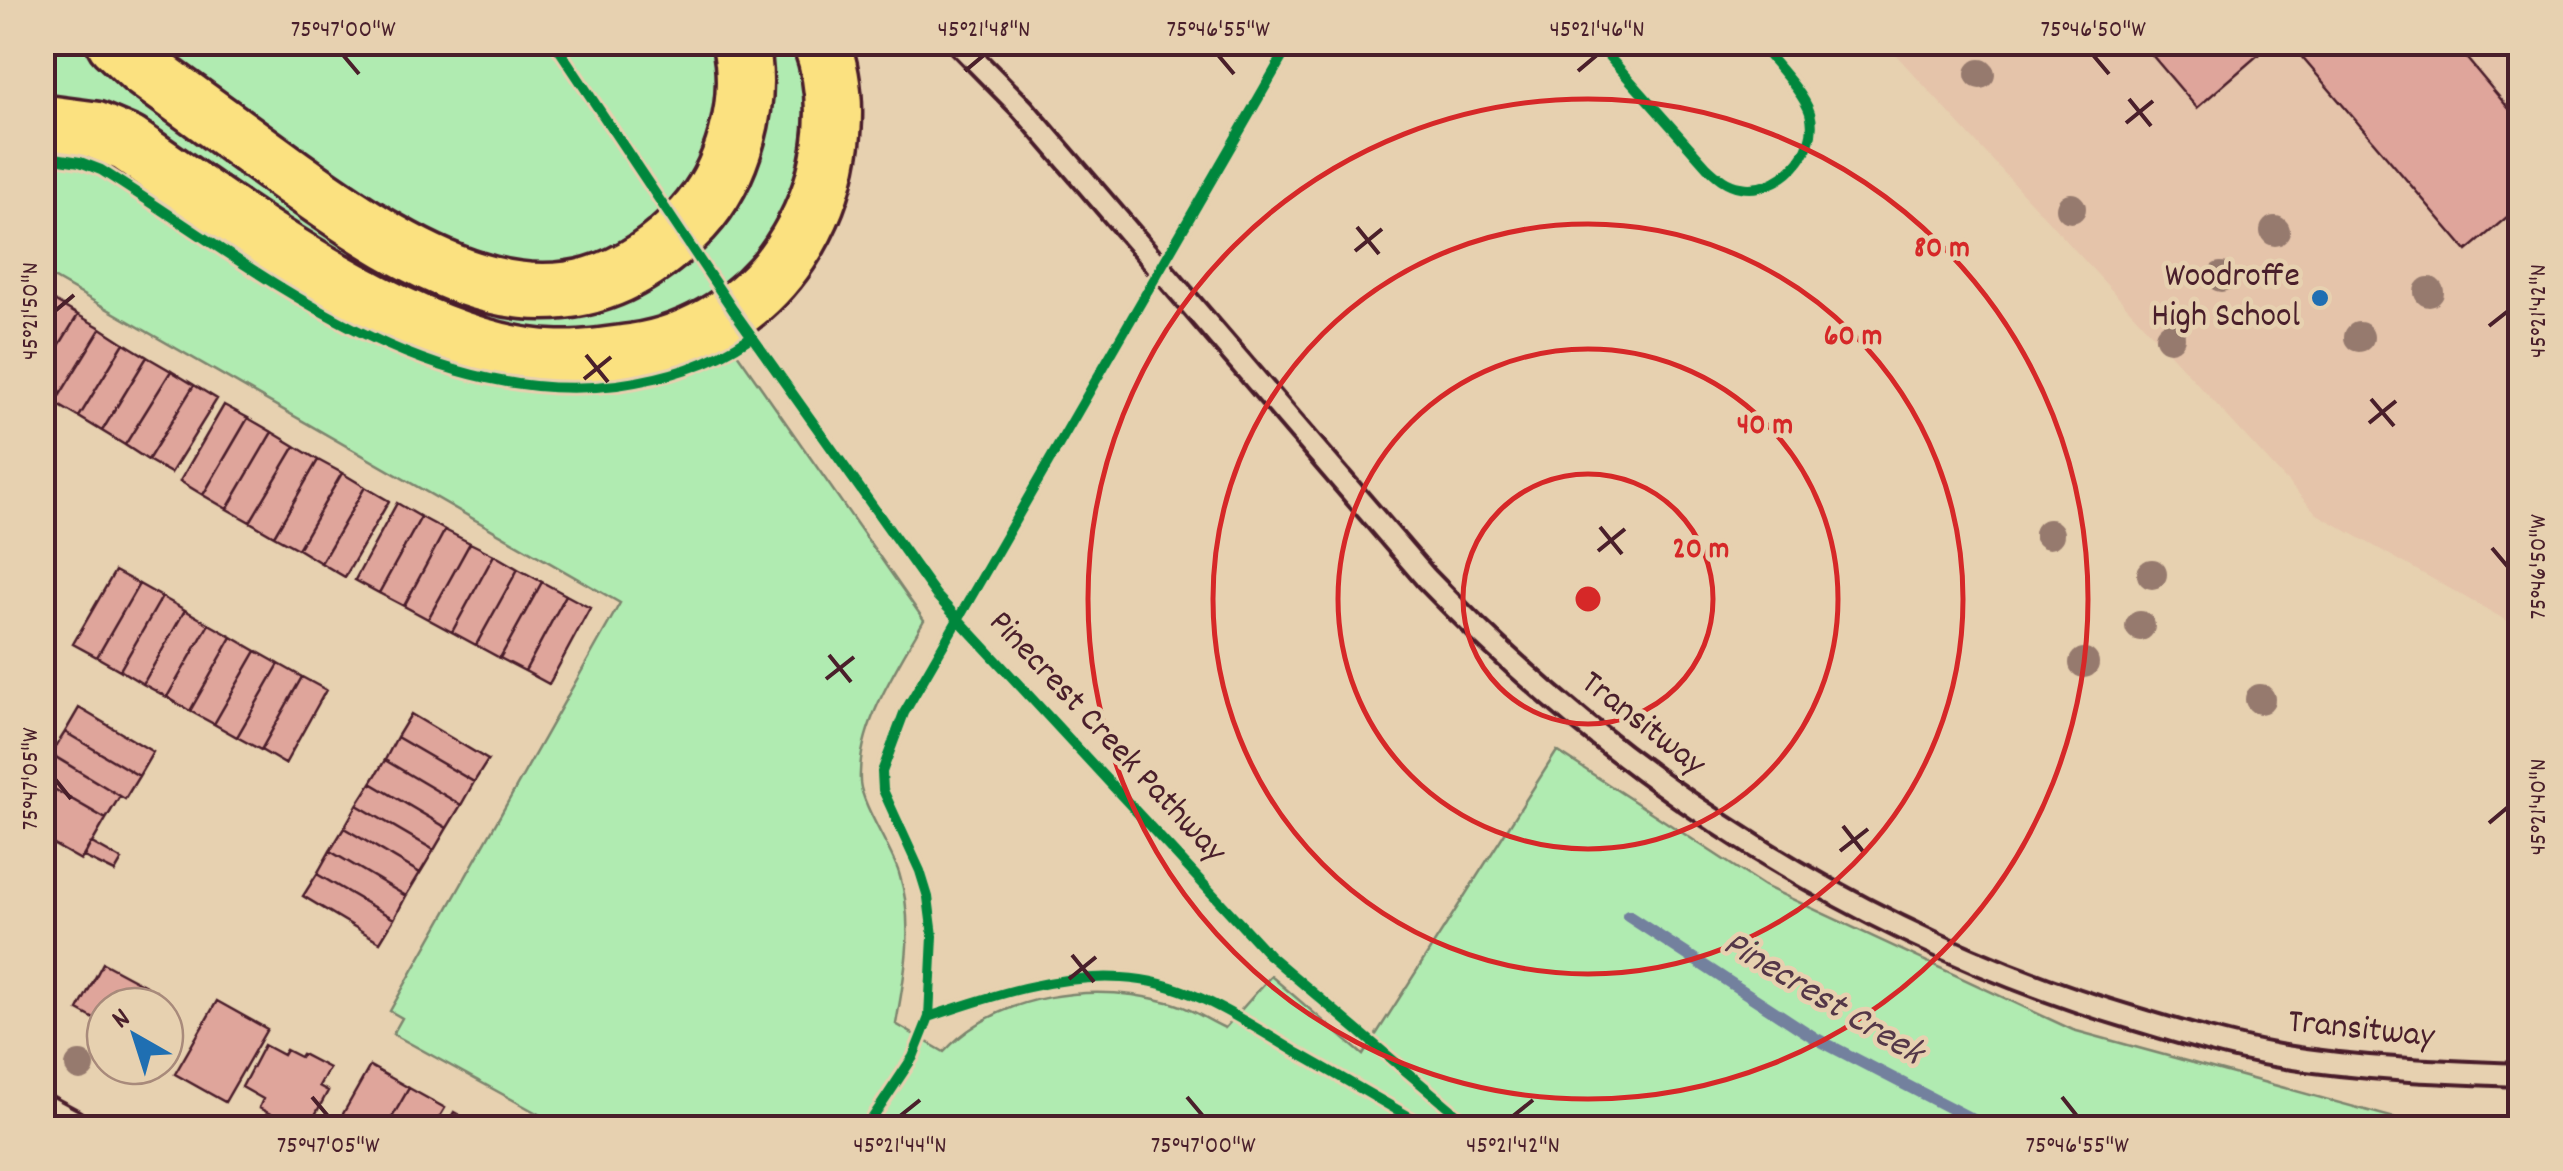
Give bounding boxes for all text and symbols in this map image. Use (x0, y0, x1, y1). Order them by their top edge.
text: 75°47'00"W (291, 13, 396, 49)
text: 45°21'48"N (938, 13, 1030, 49)
text: 75°46'55"W (1166, 13, 1270, 49)
text: 45°21'46"N (1549, 13, 1645, 49)
text: 75°46'50"W (2040, 13, 2146, 49)
text: 80 m (1914, 229, 1970, 272)
place label: Woodroffe High School (2151, 253, 2300, 343)
text: 45°21'50"N (14, 262, 50, 360)
text: 45°21'42"N (2522, 264, 2558, 358)
marker: Woodroffe High School (2309, 287, 2331, 309)
text: 60 m (1824, 317, 1882, 360)
text: 40 m (1737, 406, 1793, 449)
text: 75°46'50"W (2522, 514, 2558, 620)
text: 20 m (1673, 530, 1729, 573)
centre of rings (1570, 581, 1606, 617)
street label: Pinecrest Creek Pathway (975, 600, 1237, 876)
street label: Transitway (1569, 660, 1716, 790)
text: 75°47'05"W (14, 727, 50, 830)
text: 45°21'40"N (2522, 759, 2558, 855)
water label: Pinecrest Creek (1711, 918, 1936, 1083)
north arrow (85, 986, 185, 1086)
street label: Transitway (2285, 998, 2437, 1064)
text: N (104, 1001, 140, 1040)
text: 75°47'05"W (277, 1129, 380, 1165)
text: 45°21'44"N (853, 1129, 947, 1165)
text: 75°47'00"W (1151, 1129, 1256, 1165)
text: 45°21'42"N (1466, 1129, 1560, 1165)
text: 75°46'55"W (2025, 1129, 2129, 1165)

